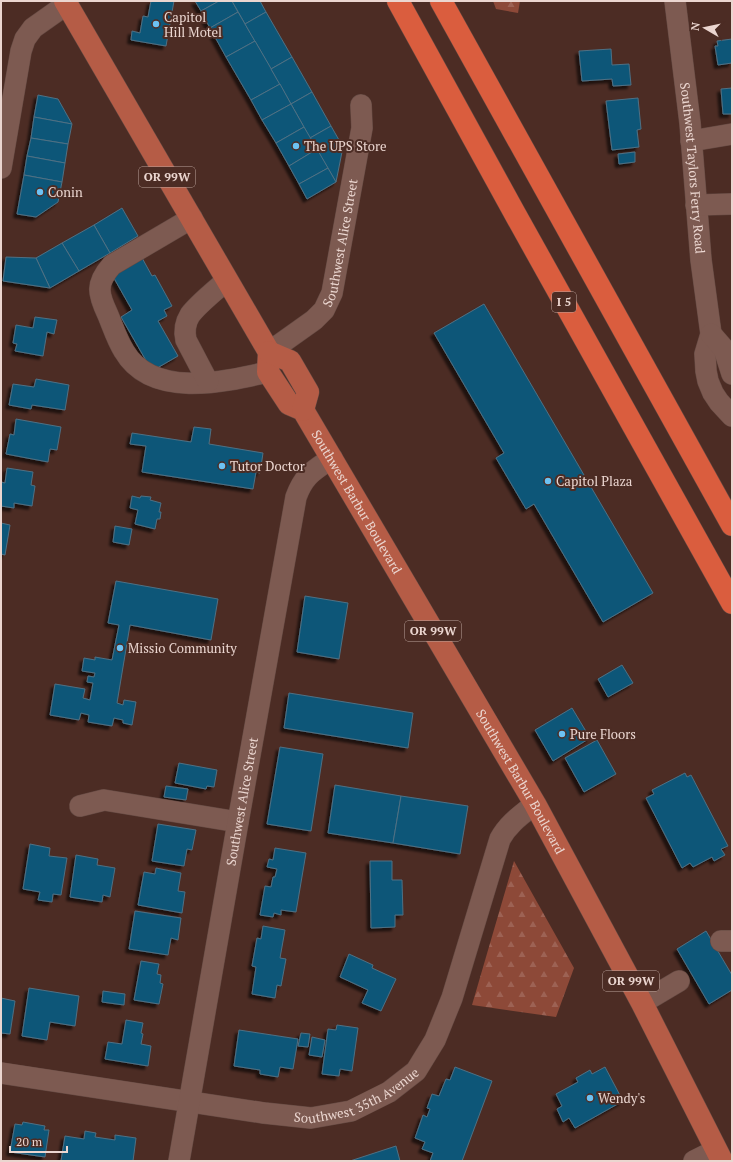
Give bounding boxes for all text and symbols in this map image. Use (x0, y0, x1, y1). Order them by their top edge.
place label: Capitol Hill Motel (164, 8, 222, 41)
north arrow (685, 8, 725, 48)
marker: Capitol Hill Motel (151, 19, 161, 29)
text: N (688, 21, 703, 32)
street label: Southwest Taylors Ferry Road (676, 81, 709, 254)
place label: The UPS Store (304, 137, 387, 155)
marker: The UPS Store (291, 141, 301, 151)
road number: OR 99W (139, 167, 195, 187)
street label: Southwest Alice Street (318, 177, 362, 310)
place label: Conin (48, 183, 83, 201)
marker: Conin (35, 187, 45, 197)
road number: I 5 (552, 292, 576, 312)
street label: Southwest Barbur Boulevard (308, 426, 406, 577)
place label: Tutor Doctor (230, 457, 305, 475)
marker: Tutor Doctor (217, 461, 227, 471)
place label: Capitol Plaza (556, 472, 633, 490)
marker: Capitol Plaza (543, 476, 553, 486)
road number: OR 99W (405, 621, 461, 641)
place label: Missio Community (128, 639, 237, 657)
marker: Missio Community (115, 643, 125, 653)
street label: Southwest Barbur Boulevard (472, 706, 569, 857)
place label: Pure Floors (570, 725, 636, 743)
marker: Pure Floors (557, 729, 567, 739)
street label: Southwest Alice Street (222, 736, 262, 867)
road number: OR 99W (603, 971, 659, 991)
street label: Southwest 35th Avenue (293, 1063, 422, 1127)
place label: Wendy's (598, 1089, 645, 1107)
marker: Wendy's (585, 1093, 595, 1103)
scale bar (10, 1128, 67, 1154)
text: 20 m (16, 1134, 43, 1149)

